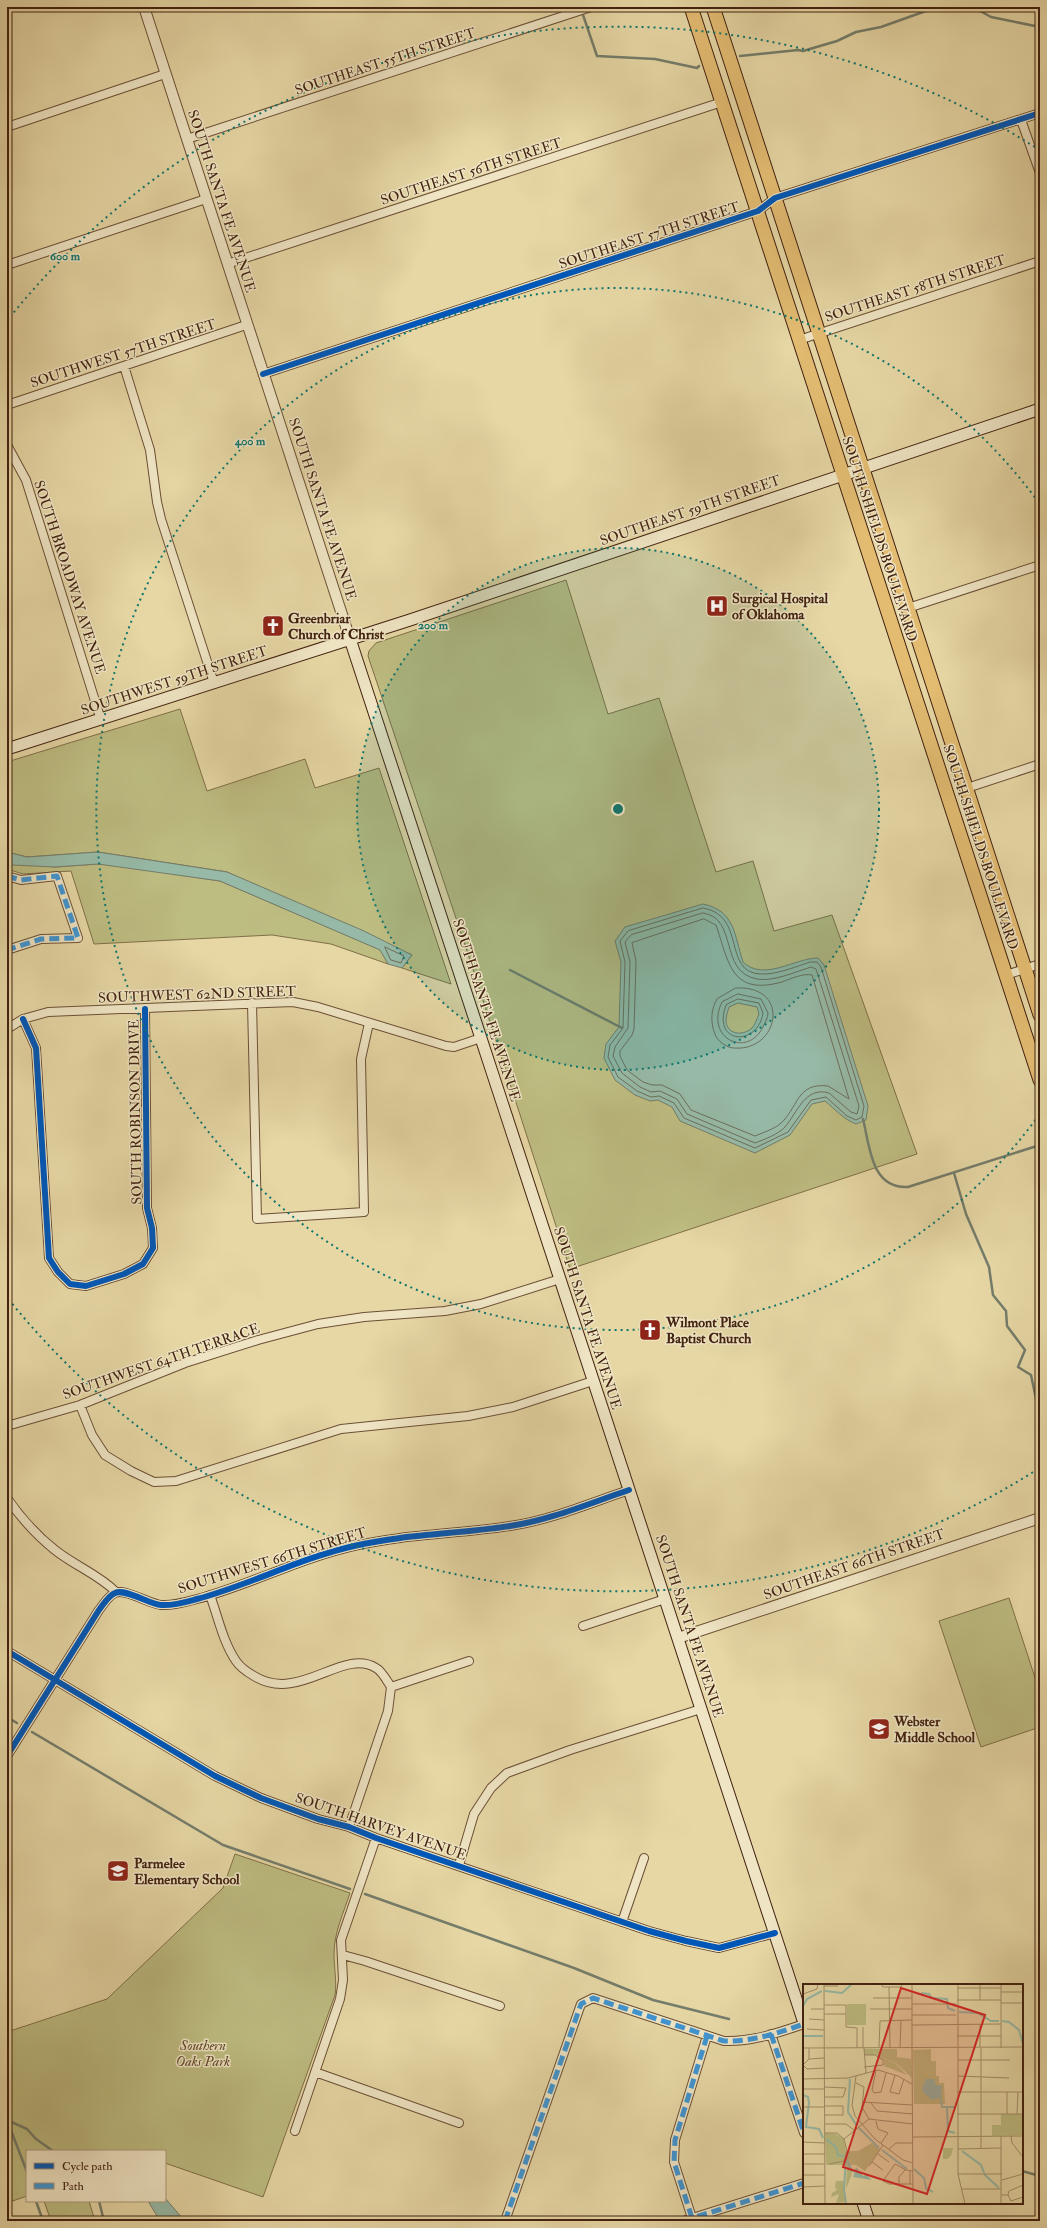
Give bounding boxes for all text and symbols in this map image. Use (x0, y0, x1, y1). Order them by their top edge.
street label: SOUTHEAST 55TH STREET (293, 24, 478, 99)
street label: SOUTH SANTA FE AVENUE (184, 108, 259, 295)
street label: SOUTHEAST 56TH STREET (378, 134, 564, 209)
street label: SOUTHEAST 57TH STREET (557, 198, 742, 273)
text: 600 m (50, 249, 81, 264)
street label: SOUTHEAST 58TH STREET (823, 251, 1008, 326)
street label: SOUTHWEST 57TH STREET (28, 315, 219, 392)
street label: SOUTH SANTA FE AVENUE (285, 416, 360, 603)
text: 400 m (234, 434, 266, 449)
street label: SOUTH SHIELDS BOULEVARD (838, 434, 921, 644)
street label: SOUTHEAST 59TH STREET (598, 471, 783, 549)
street label: SOUTH BROADWAY AVENUE (30, 478, 109, 676)
place label: Surgical Hospital of Oklahoma (732, 590, 828, 623)
hospital icon: Surgical Hospital of Oklahoma (704, 593, 730, 619)
place label: Greenbriar Church of Christ (288, 610, 384, 643)
church icon: Greenbriar Church of Christ (260, 613, 286, 639)
text: 200 m (418, 618, 449, 633)
street label: SOUTHWEST 59TH STREET (79, 642, 270, 719)
street label: SOUTH SHIELDS BOULEVARD (939, 742, 1022, 952)
centre of rings (611, 802, 625, 816)
street label: SOUTH SANTA FE AVENUE (449, 917, 524, 1104)
street label: SOUTHWEST 62ND STREET (98, 983, 297, 1006)
street label: SOUTH ROBINSON DRIVE (125, 1019, 146, 1205)
street label: SOUTH SANTA FE AVENUE (550, 1225, 625, 1412)
place label: Wilmont Place Baptist Church (665, 1314, 752, 1348)
church icon: Wilmont Place Baptist Church (637, 1317, 663, 1343)
street label: SOUTHWEST 64TH TERRACE (60, 1320, 262, 1403)
street label: SOUTHWEST 66TH STREET (176, 1524, 369, 1597)
street label: SOUTHEAST 66TH STREET (761, 1525, 948, 1604)
street label: SOUTH SANTA FE AVENUE (652, 1533, 727, 1720)
place label: Webster Middle School (893, 1713, 975, 1746)
school or university icon: Webster Middle School (866, 1716, 892, 1742)
street label: SOUTH HARVEY AVENUE (293, 1789, 469, 1864)
place label: Parmelee Elementary School (134, 1855, 240, 1889)
school or university icon: Parmelee Elementary School (105, 1858, 131, 1884)
inset map (803, 1984, 1023, 2204)
park label: Southern Oaks Park (176, 2037, 230, 2070)
legend (26, 2150, 166, 2202)
text: Cycle path (62, 2159, 113, 2174)
text: Path (62, 2179, 85, 2194)

